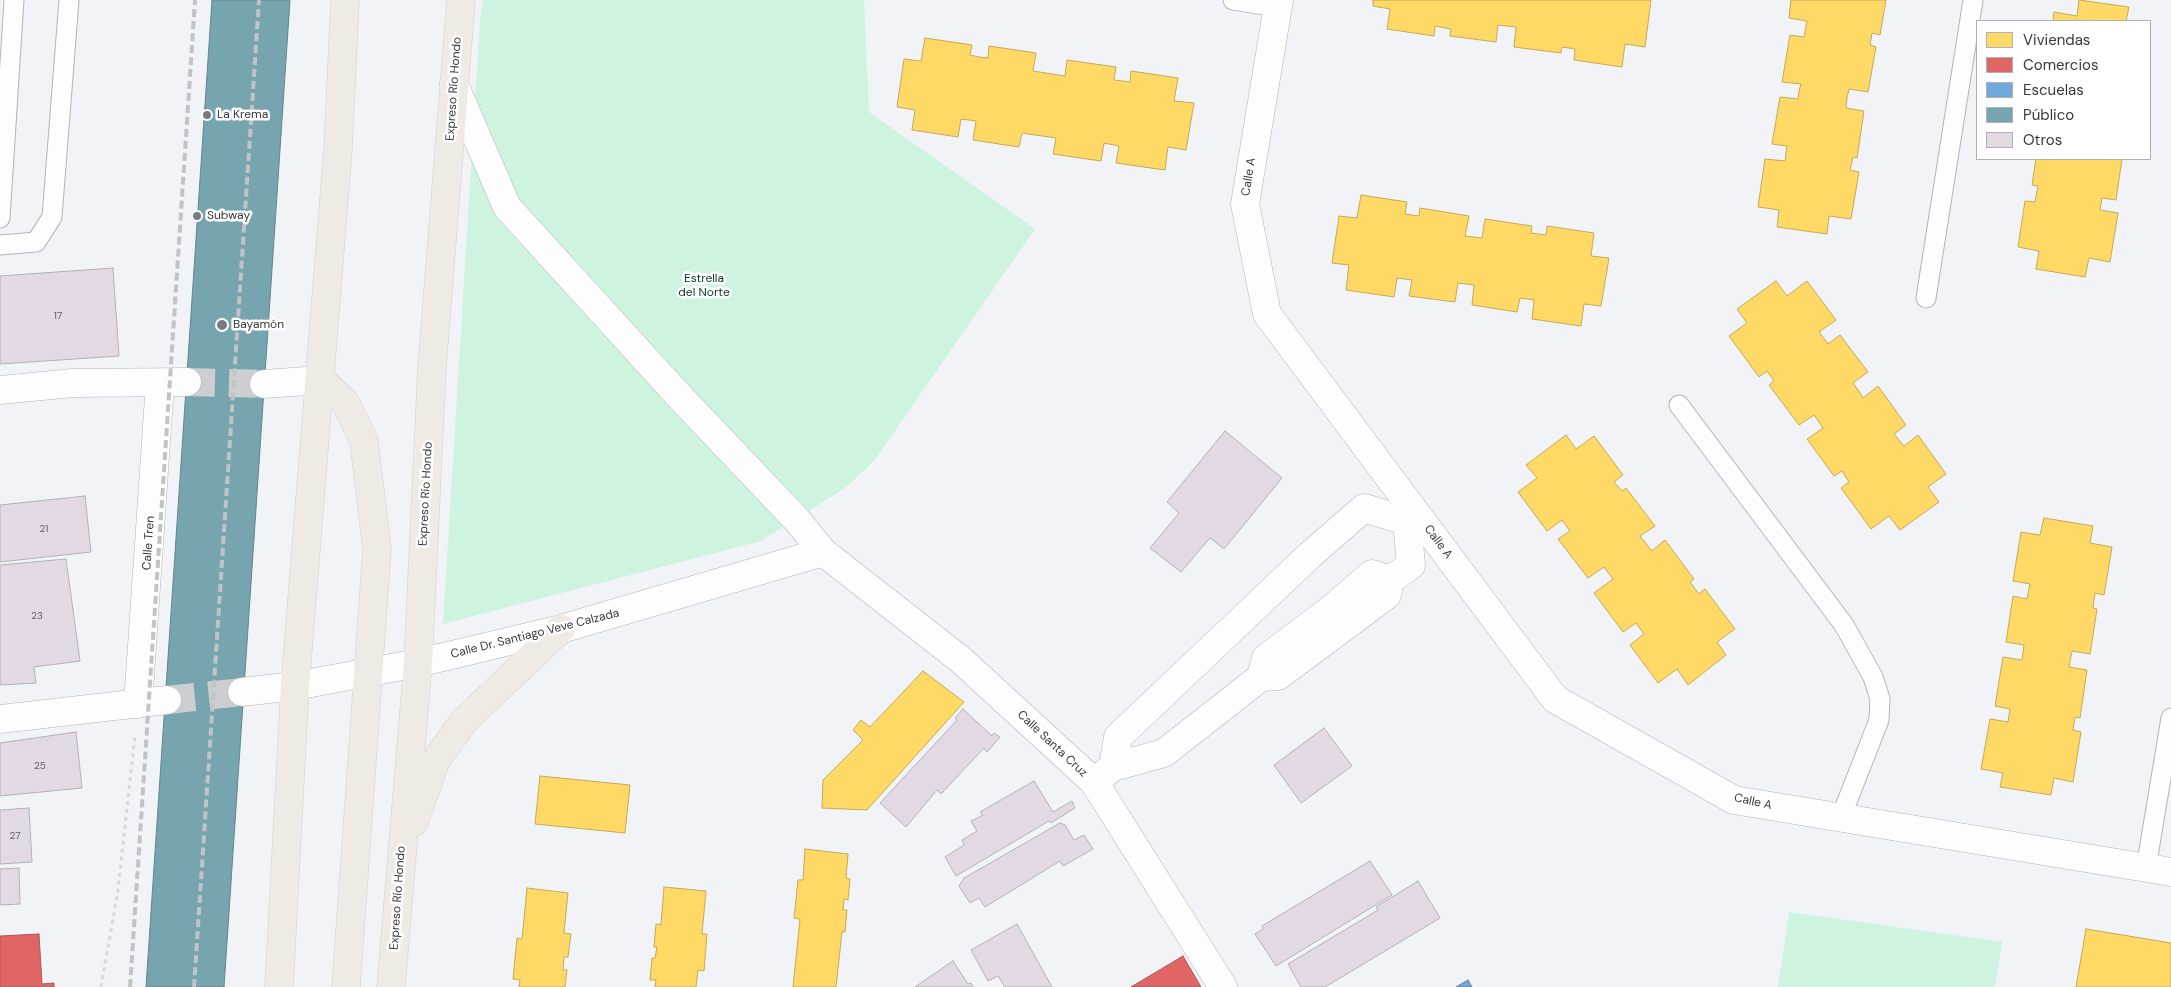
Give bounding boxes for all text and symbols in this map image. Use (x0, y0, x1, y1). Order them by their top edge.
legend (1976, 20, 2151, 160)
text: Viviendas (2023, 30, 2090, 50)
street label: Expreso Río Hondo (443, 36, 465, 142)
text: Comercios (2023, 55, 2098, 75)
text: Escuelas (2023, 80, 2084, 100)
text: Público (2023, 105, 2074, 125)
place label: La Krema (217, 108, 268, 122)
marker: La Krema (201, 109, 213, 121)
text: Otros (2023, 130, 2062, 150)
street label: Calle A (1239, 157, 1259, 197)
place label: Subway (207, 209, 250, 223)
marker: Subway (191, 210, 203, 222)
park label: Estrella del Norte (678, 272, 730, 300)
house number: 17 (54, 310, 62, 322)
marker: Bayamón (215, 318, 229, 332)
place label: Bayamón (233, 318, 284, 332)
street label: Expreso Río Hondo (416, 441, 436, 547)
street label: Calle Tren (140, 515, 158, 571)
street label: Calle A (1421, 522, 1455, 562)
house number: 21 (40, 523, 48, 535)
street label: Calle Dr. Santiago Veve Calzada (449, 606, 621, 662)
house number: 23 (31, 610, 43, 622)
street label: Calle Santa Cruz (1014, 708, 1090, 780)
house number: 25 (34, 760, 46, 772)
street label: Calle A (1733, 791, 1773, 813)
house number: 27 (10, 830, 20, 842)
street label: Expreso Río Hondo (387, 845, 409, 951)

